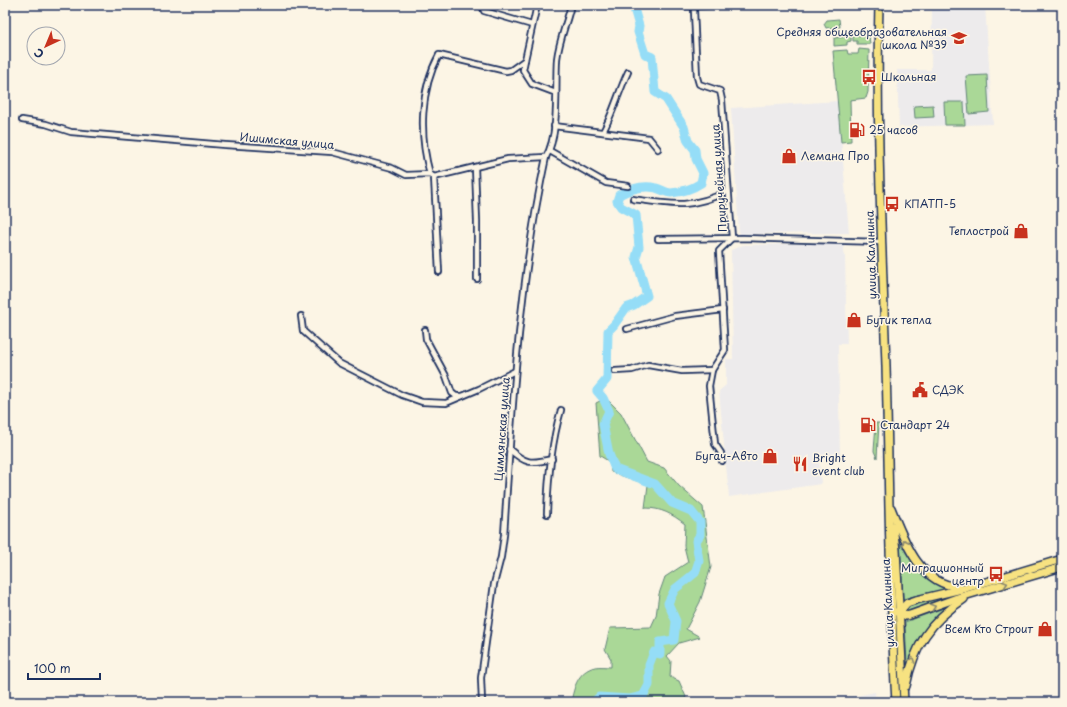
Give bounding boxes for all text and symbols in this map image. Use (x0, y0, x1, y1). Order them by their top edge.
place label: Средняя общеобразовательная школа №39 (776, 23, 947, 53)
north arrow (26, 26, 66, 66)
school or university icon: Средняя общеобразовательная школа №39 (950, 29, 968, 47)
text: С (30, 45, 48, 63)
bus stop icon: Школьная (860, 68, 878, 86)
place label: Школьная (881, 68, 937, 85)
fuel station icon: 25 часов (848, 121, 866, 139)
place label: 25 часов (869, 121, 918, 138)
street label: Приручейная улица (706, 123, 731, 233)
street label: Ишимская улица (239, 128, 335, 153)
shop icon: Лемана Про (780, 147, 798, 165)
place label: Лемана Про (801, 147, 869, 164)
bus stop icon: КПАТП-5 (883, 195, 901, 213)
place label: КПАТП-5 (904, 195, 956, 212)
street label: улица Калинина (860, 210, 881, 300)
place label: Теплострой (949, 222, 1009, 239)
shop icon: Теплострой (1012, 222, 1030, 240)
shop icon: Бутик тепла (845, 311, 863, 329)
place label: Бутик тепла (866, 311, 932, 328)
street label: Цимлянская улица (489, 376, 514, 481)
public building icon: СДЭК (911, 381, 929, 399)
place label: СДЭК (932, 381, 965, 398)
fuel station icon: Стандарт 24 (859, 416, 877, 434)
place label: Стандарт 24 (880, 416, 950, 433)
place label: Бугач-Авто (695, 447, 758, 464)
shop icon: Бугач-Авто (761, 447, 779, 465)
place label: Bright event club (812, 449, 865, 479)
restaurant icon: Bright event club (791, 455, 809, 473)
one-way arrow (903, 538, 910, 546)
street label: улица Калинина (877, 558, 898, 648)
place label: Миграционный центр (901, 559, 984, 589)
bus stop icon: Миграционный центр (987, 565, 1005, 583)
one-way arrow (1002, 580, 1009, 589)
one-way arrow (930, 603, 937, 611)
place label: Всем Кто Строит (944, 620, 1034, 637)
shop icon: Всем Кто Строит (1036, 620, 1054, 638)
scale bar (28, 655, 100, 681)
one-way arrow (907, 657, 916, 664)
text: 100 m (34, 659, 71, 677)

